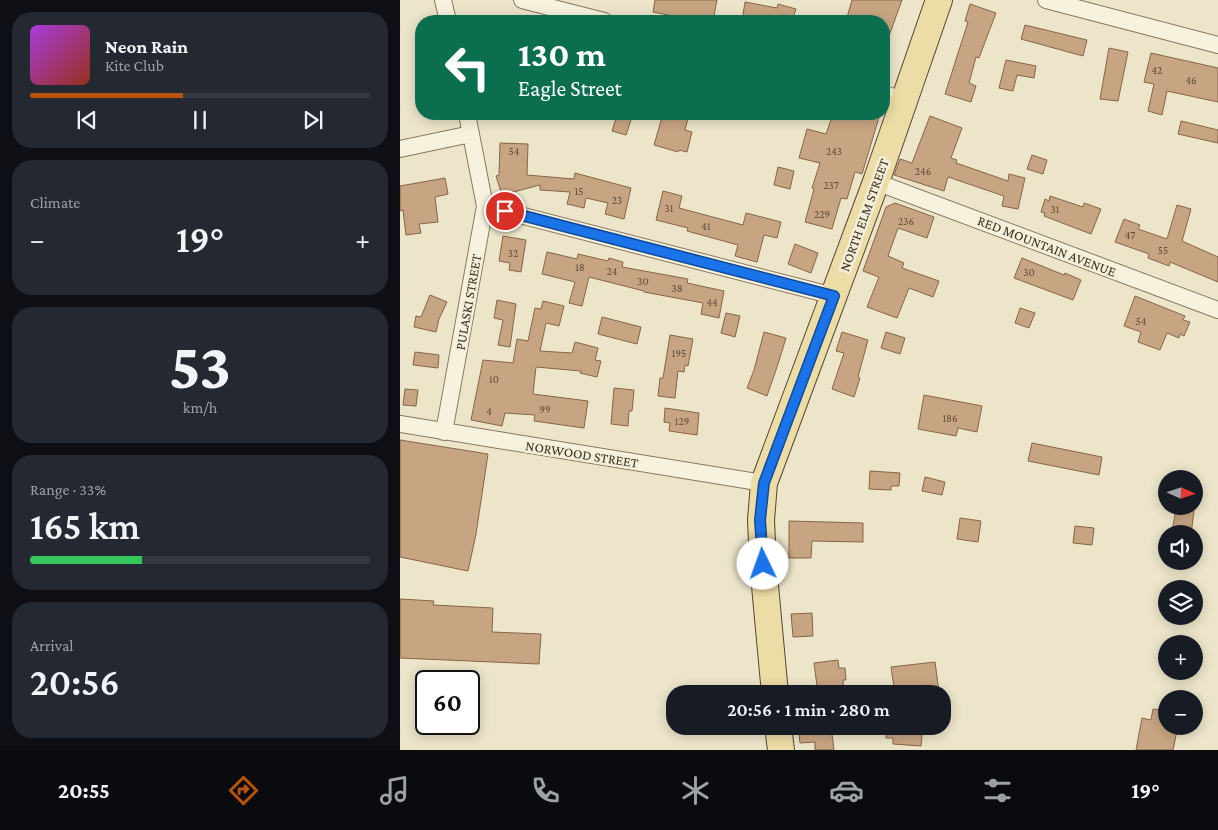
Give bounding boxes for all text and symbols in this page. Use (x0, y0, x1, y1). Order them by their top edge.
icon: left (435, 35, 500, 100)
text: 130 m (518, 35, 606, 74)
text: Neon Rain (105, 36, 188, 57)
text: Kite Club (105, 57, 164, 74)
house number: 42 (1152, 64, 1162, 76)
house number: 46 (1185, 74, 1197, 86)
text: Eagle Street (518, 76, 622, 101)
icon: previous (73, 106, 101, 134)
icon: pause (186, 106, 214, 134)
icon: next (299, 106, 327, 134)
house number: 54 (509, 145, 520, 157)
house number: 243 (826, 145, 842, 157)
street label: NORTH ELM STREET (836, 156, 892, 274)
house number: 246 (915, 165, 931, 177)
house number: 237 (823, 179, 839, 191)
house number: 15 (575, 185, 583, 197)
pin (484, 190, 526, 232)
text: Climate (30, 194, 80, 211)
house number: 23 (612, 194, 622, 206)
icon: arrive (491, 197, 519, 225)
house number: 31 (665, 202, 674, 214)
house number: 31 (1051, 203, 1060, 215)
house number: 229 (814, 208, 830, 220)
street label: RED MOUNTAIN AVENUE (976, 212, 1119, 280)
house number: 236 (898, 215, 914, 227)
text: 19° (176, 218, 224, 260)
house number: 41 (701, 220, 711, 232)
text: − (30, 224, 45, 255)
text: + (355, 224, 370, 255)
house number: 47 (1125, 229, 1135, 241)
house number: 55 (1158, 244, 1168, 256)
house number: 32 (508, 247, 518, 259)
street label: PULASKI STREET (452, 252, 484, 351)
house number: 18 (575, 261, 585, 273)
house number: 24 (607, 265, 618, 277)
house number: 30 (1023, 266, 1035, 278)
house number: 30 (637, 275, 649, 287)
house number: 38 (671, 282, 683, 294)
house number: 44 (706, 296, 718, 308)
house number: 54 (1136, 315, 1147, 327)
text: 53 (169, 330, 231, 402)
house number: 195 (672, 347, 686, 359)
house number: 10 (489, 373, 499, 385)
text: km/h (183, 399, 217, 416)
house number: 99 (539, 403, 551, 415)
house number: 4 (486, 405, 492, 417)
house number: 186 (942, 412, 958, 424)
house number: 129 (675, 415, 689, 427)
street label: NORWOOD STREET (524, 437, 640, 471)
north arrow (1158, 470, 1202, 515)
map controls (1158, 470, 1203, 735)
text: Range · 33% (30, 481, 106, 498)
text: 165 km (30, 505, 140, 547)
button: sound (1158, 525, 1203, 570)
position arrow (736, 537, 788, 589)
button: layers (1158, 580, 1203, 625)
button: + (1158, 635, 1203, 680)
text: Arrival (30, 637, 74, 654)
text: 20:56 (30, 661, 120, 703)
speed limit sign: 60 (415, 670, 480, 735)
button: − (1158, 690, 1203, 735)
text: 20:56 · 1 min · 280 m (727, 699, 890, 720)
icon: directions (226, 773, 261, 808)
icon: music (377, 773, 412, 808)
icon: phone (528, 773, 563, 808)
icon: climate (678, 773, 713, 808)
icon: car (829, 773, 864, 808)
icon: filters (980, 773, 1015, 808)
text: 20:55 (58, 778, 110, 803)
text: 19° (1131, 778, 1160, 803)

